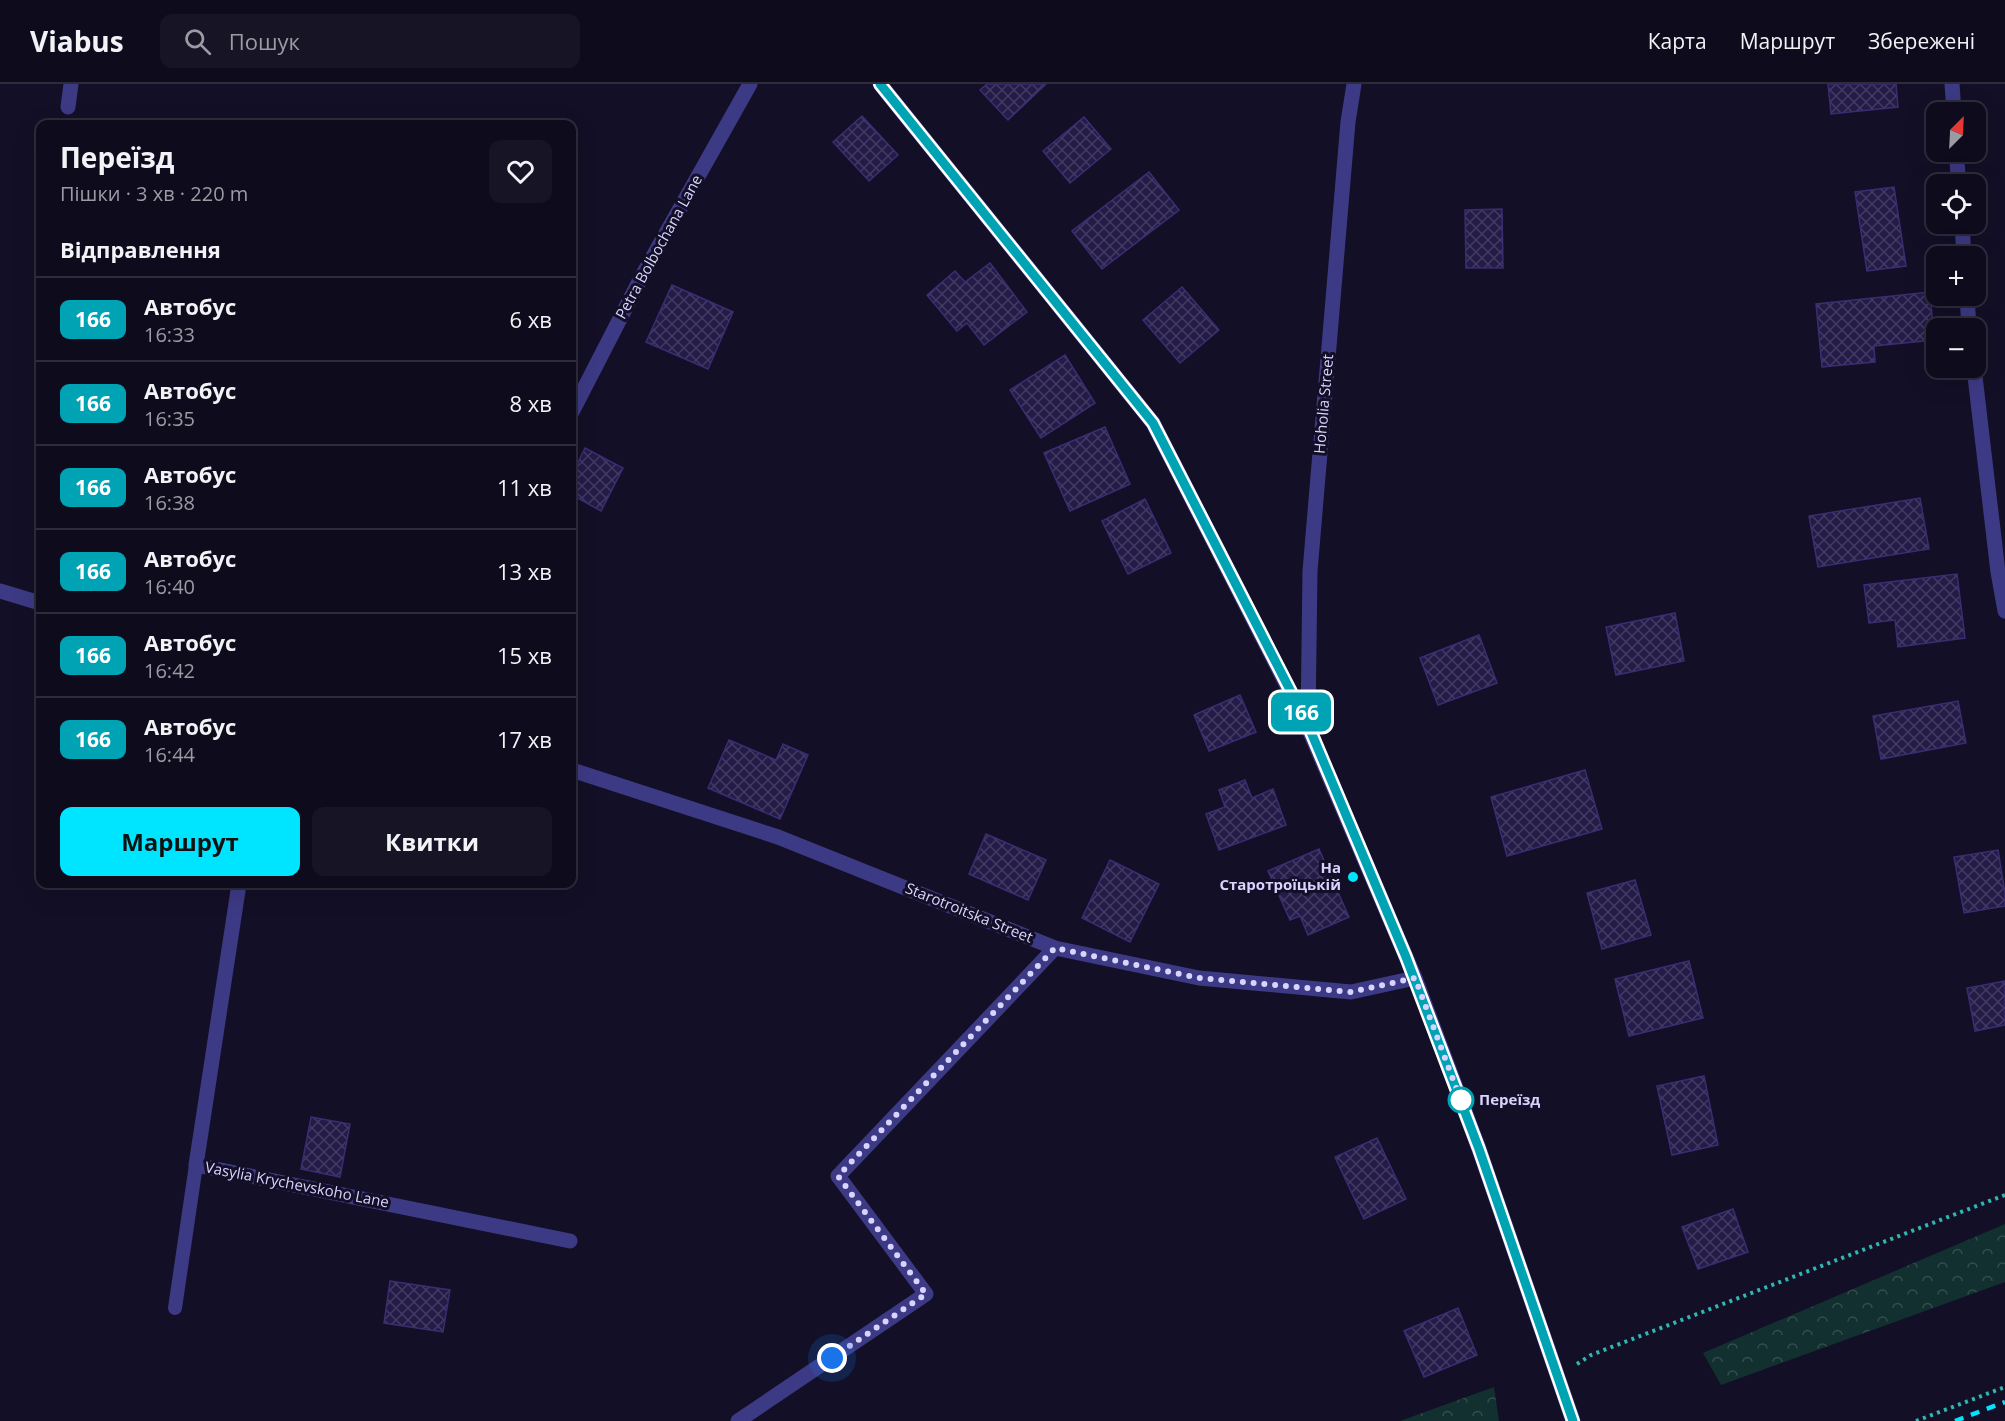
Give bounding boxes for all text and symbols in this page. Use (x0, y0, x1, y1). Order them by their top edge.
search box (160, 14, 580, 68)
text: Viabus (30, 22, 124, 60)
icon: search (181, 25, 214, 58)
text: Пошук (229, 26, 300, 56)
text: Карта (1648, 27, 1707, 55)
text: Маршрут (1740, 27, 1835, 55)
text: Збережені (1868, 27, 1975, 55)
north arrow (1926, 102, 1986, 162)
map controls (1926, 102, 1986, 378)
text: Переїзд (60, 138, 174, 176)
button: heart (489, 140, 552, 203)
street label: Petra Bolbochana Lane (610, 171, 706, 322)
button: locate (1926, 174, 1986, 234)
text: Пішки · 3 хв · 220 m (60, 180, 248, 207)
text: Відправлення (60, 234, 221, 264)
button: + (1926, 246, 1986, 306)
text: Автобус (144, 291, 236, 321)
text: 6 хв (510, 304, 552, 334)
text: 166 (75, 305, 111, 333)
button: − (1926, 318, 1986, 378)
text: 16:33 (144, 321, 195, 348)
street label: Hoholia Street (1309, 353, 1337, 455)
text: Автобус (144, 375, 236, 405)
text: 8 хв (510, 388, 552, 418)
text: 166 (75, 389, 111, 417)
text: 16:35 (144, 405, 195, 432)
text: Автобус (144, 459, 236, 489)
text: 11 хв (497, 472, 552, 502)
text: 166 (75, 473, 111, 501)
text: 16:38 (144, 489, 195, 516)
text: Автобус (144, 543, 236, 573)
text: 13 хв (497, 556, 552, 586)
text: 166 (75, 557, 111, 585)
text: 16:40 (144, 573, 195, 600)
text: Автобус (144, 627, 236, 657)
text: 15 хв (497, 640, 552, 670)
text: 166 (75, 641, 111, 669)
text: 16:42 (144, 657, 195, 684)
line badge: 166 (1266, 692, 1336, 732)
text: 166 (1283, 698, 1319, 726)
text: Автобус (144, 711, 236, 741)
text: 17 хв (497, 724, 552, 754)
text: 166 (75, 725, 111, 753)
text: 16:44 (144, 741, 195, 768)
button: Маршрут (60, 807, 300, 876)
button: Квитки (312, 807, 552, 876)
place label: На Старотроїцькій (1219, 857, 1341, 894)
marker: На Старотроїцькій (1346, 870, 1360, 884)
street label: Starotroitska Street (903, 877, 1036, 947)
marker: Переїзд (1448, 1087, 1474, 1113)
place label: Переїзд (1479, 1089, 1540, 1109)
street label: Vasylia Krychevskoho Lane (204, 1156, 391, 1212)
your location (817, 1343, 847, 1373)

